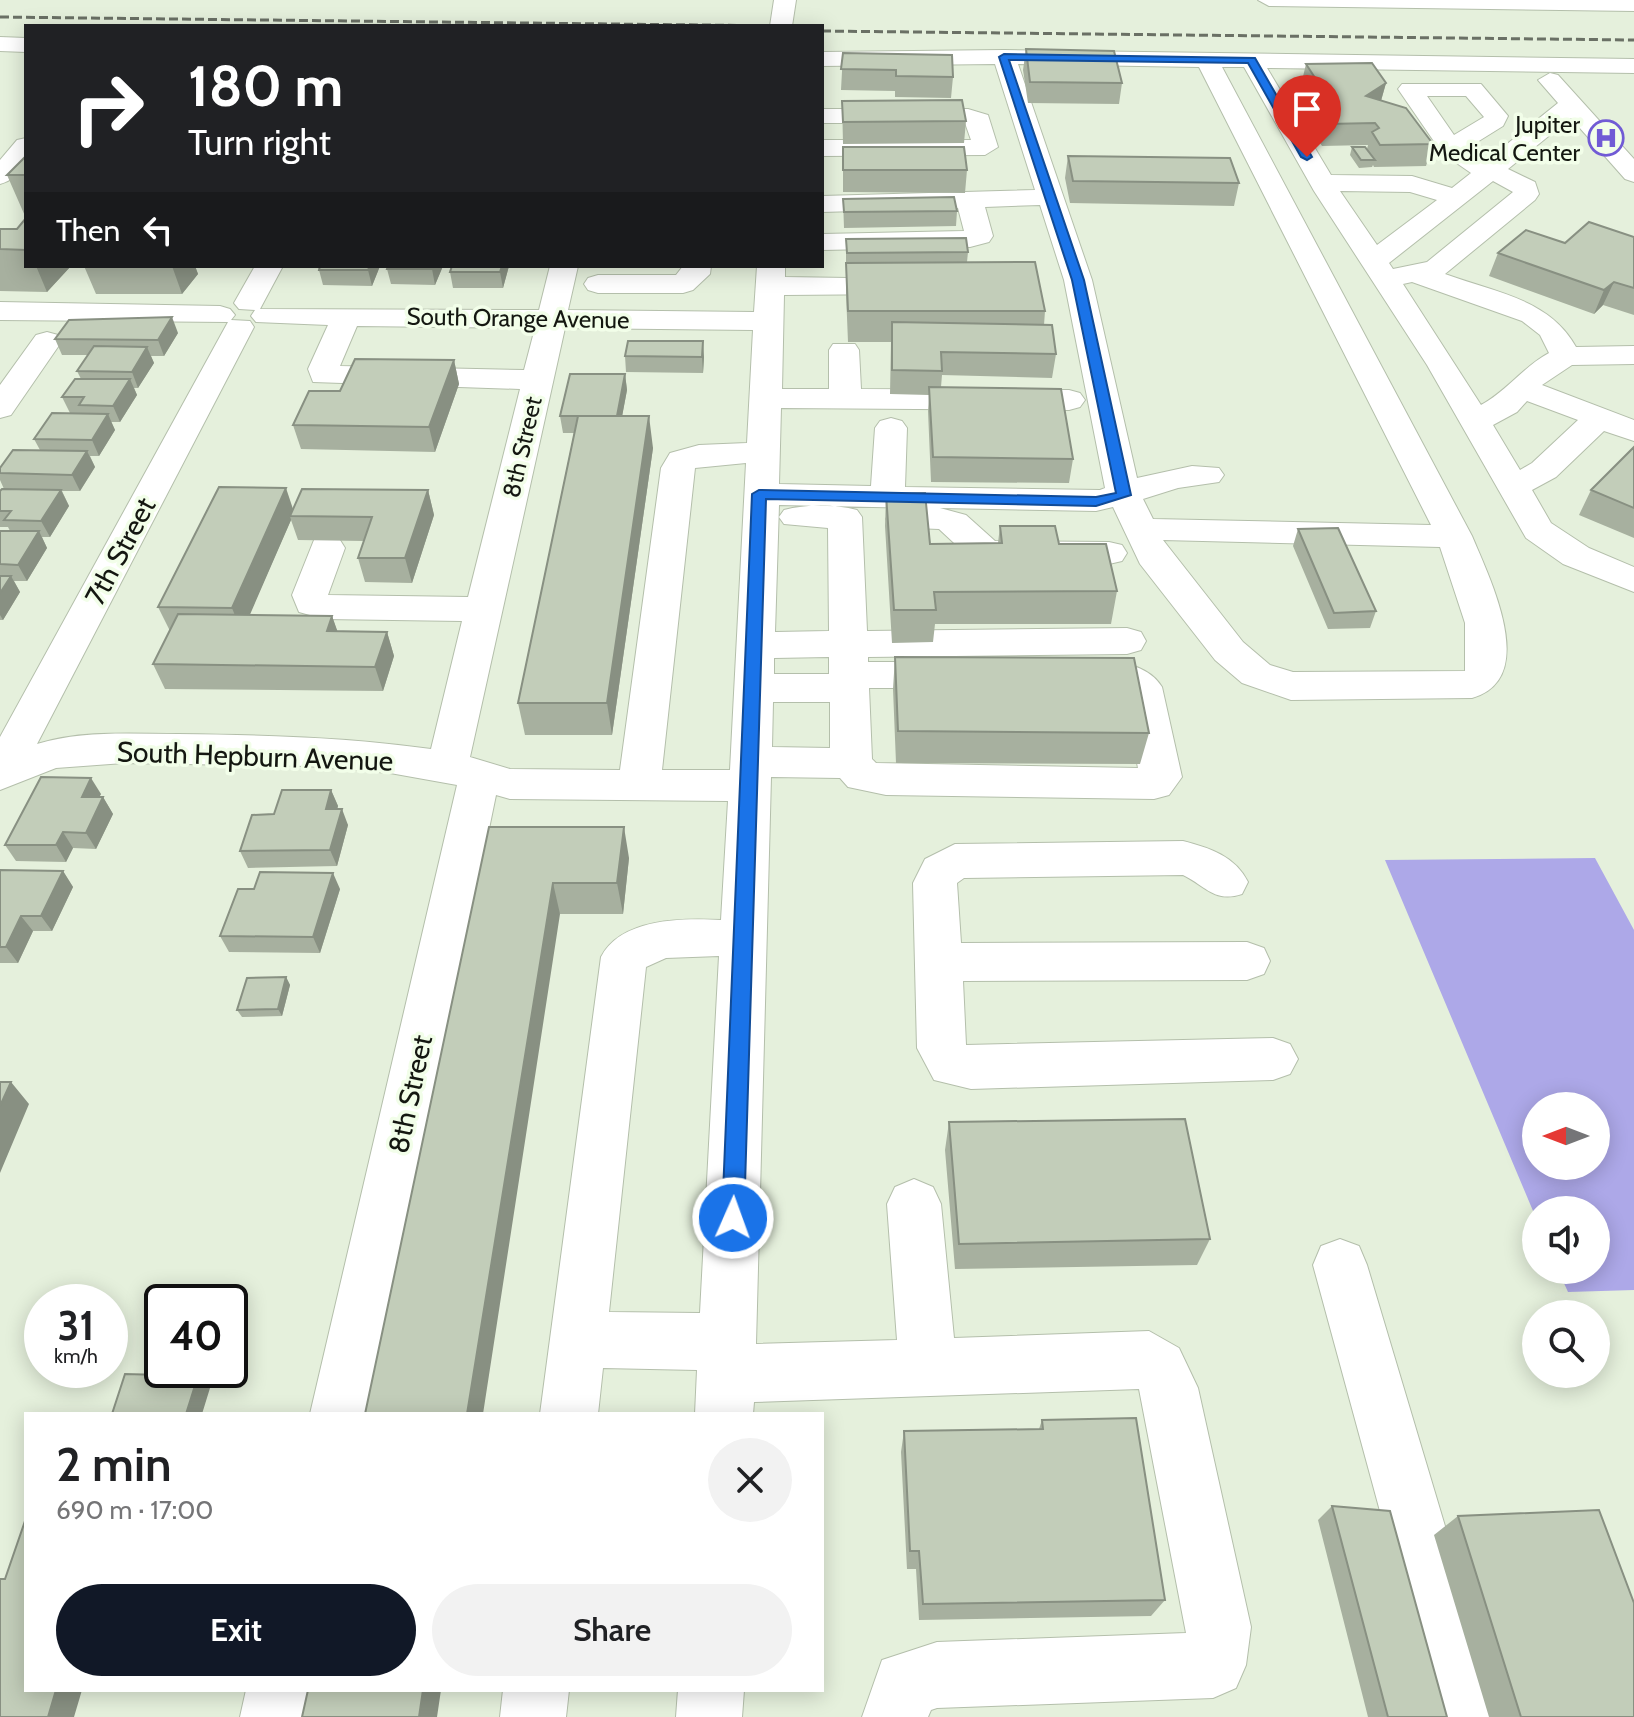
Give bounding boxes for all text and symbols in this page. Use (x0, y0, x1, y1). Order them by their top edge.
text: 180 m (188, 52, 343, 120)
icon: right (56, 56, 160, 160)
pin (1273, 75, 1341, 157)
icon: arrive (1285, 87, 1329, 131)
place label: Jupiter Medical Center (1429, 110, 1580, 167)
hospital icon: Jupiter Medical Center (1587, 119, 1625, 157)
text: Turn right (188, 120, 331, 164)
icon: left (136, 208, 180, 252)
text: Then (56, 212, 120, 249)
street label: South Orange Avenue (406, 302, 630, 334)
street label: 8th Street (496, 394, 548, 500)
street label: 7th Street (78, 491, 162, 611)
street label: South Hepburn Avenue (116, 734, 394, 778)
street label: 8th Street (381, 1032, 439, 1156)
north arrow (1522, 1092, 1610, 1180)
map controls (1522, 1092, 1610, 1388)
position arrow (691, 1176, 775, 1260)
button: sound (1522, 1196, 1610, 1284)
speed limit sign: 40 (144, 1284, 248, 1388)
button: search (1522, 1300, 1610, 1388)
text: 31 (58, 1301, 94, 1350)
text: km/h (54, 1344, 98, 1368)
text: 2 min (56, 1435, 172, 1493)
button: close (708, 1438, 792, 1522)
text: 690 m · 17:00 (56, 1494, 213, 1526)
button: Exit (56, 1584, 416, 1676)
button: Share (432, 1584, 792, 1676)

